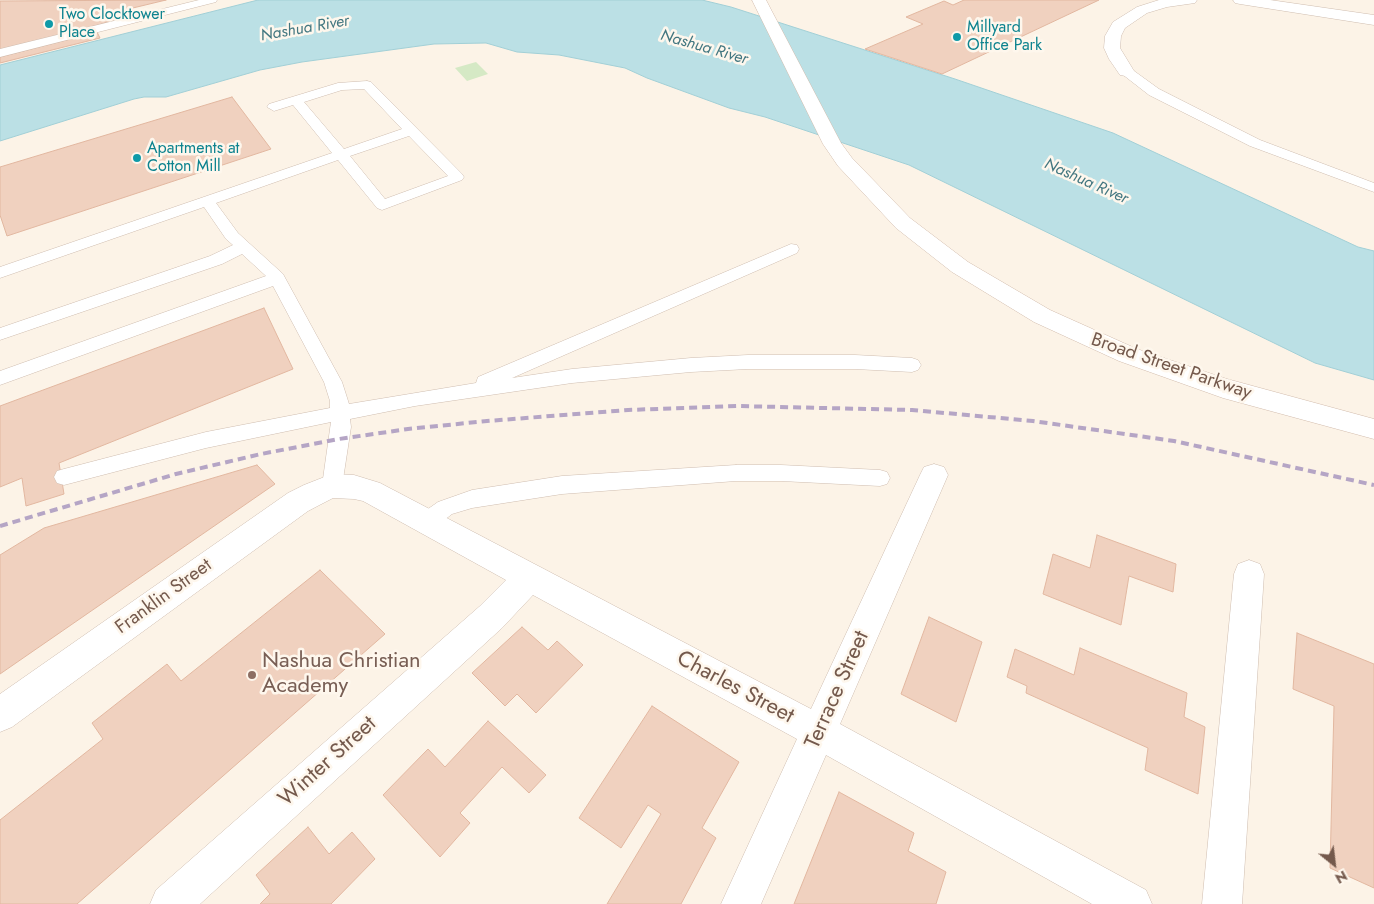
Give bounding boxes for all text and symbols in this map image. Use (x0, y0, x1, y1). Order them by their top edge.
place label: Two Clocktower Place (59, 5, 165, 43)
water label: Nashua River (259, 12, 351, 46)
marker: Two Clocktower Place (43, 18, 55, 30)
place label: Millyard Office Park (967, 18, 1042, 56)
water label: Nashua River (658, 26, 750, 70)
marker: Millyard Office Park (951, 31, 963, 43)
place label: Apartments at Cotton Mill (147, 139, 239, 177)
marker: Apartments at Cotton Mill (131, 152, 143, 164)
water label: Nashua River (1041, 155, 1131, 209)
street label: Broad Street Parkway (1088, 329, 1254, 405)
street label: Franklin Street (111, 554, 217, 640)
street label: Terrace Street (800, 627, 876, 753)
street label: Charles Street (672, 646, 798, 730)
place label: Nashua Christian Academy (262, 649, 421, 700)
marker: Nashua Christian Academy (246, 669, 258, 681)
street label: Winter Street (274, 711, 382, 813)
north arrow (1309, 839, 1359, 889)
text: N (1332, 866, 1351, 889)

